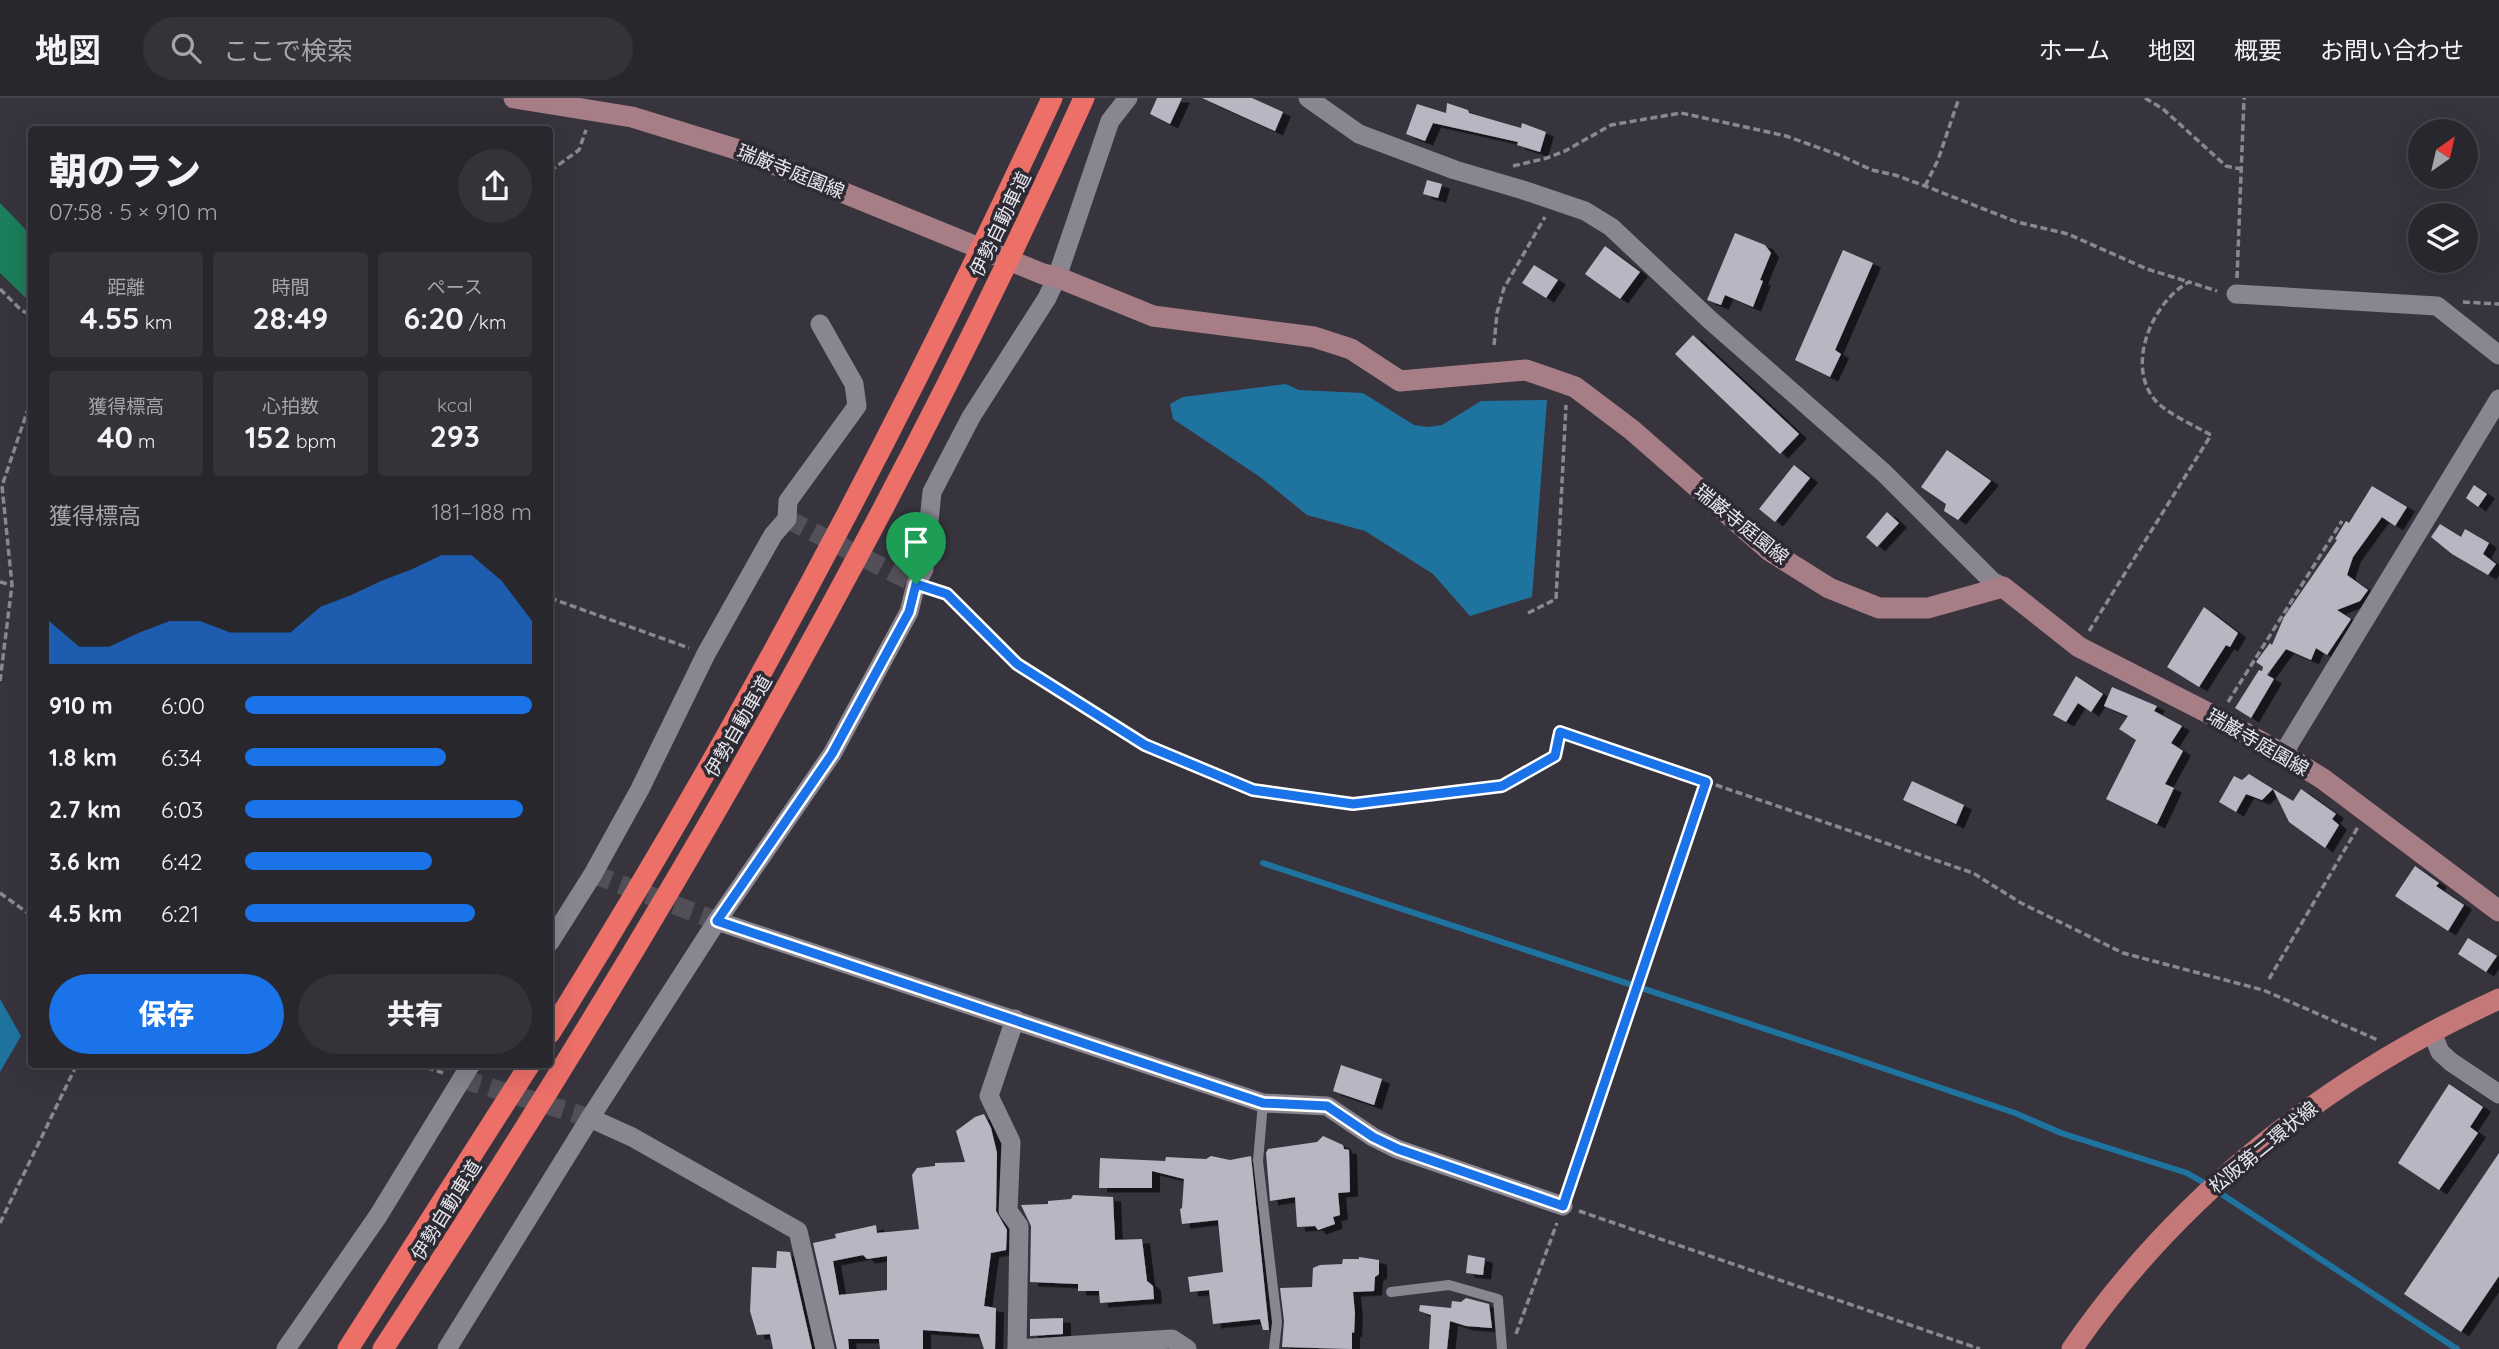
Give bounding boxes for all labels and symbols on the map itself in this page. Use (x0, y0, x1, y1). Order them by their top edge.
north arrow (2408, 119, 2478, 189)
street label: 瑞厳寺庭園線 (734, 139, 848, 203)
street label: 伊勢自動車道 (964, 168, 1036, 280)
street label: 瑞巌寺庭園線 (1690, 479, 1794, 569)
pin (886, 512, 946, 584)
street label: 伊勢自動車道 (699, 671, 777, 781)
street label: 瑞巌寺庭園線 (2203, 703, 2313, 781)
street label: 松阪第二環状線 (2204, 1096, 2322, 1198)
street label: 伊勢自動車道 (406, 1155, 486, 1265)

